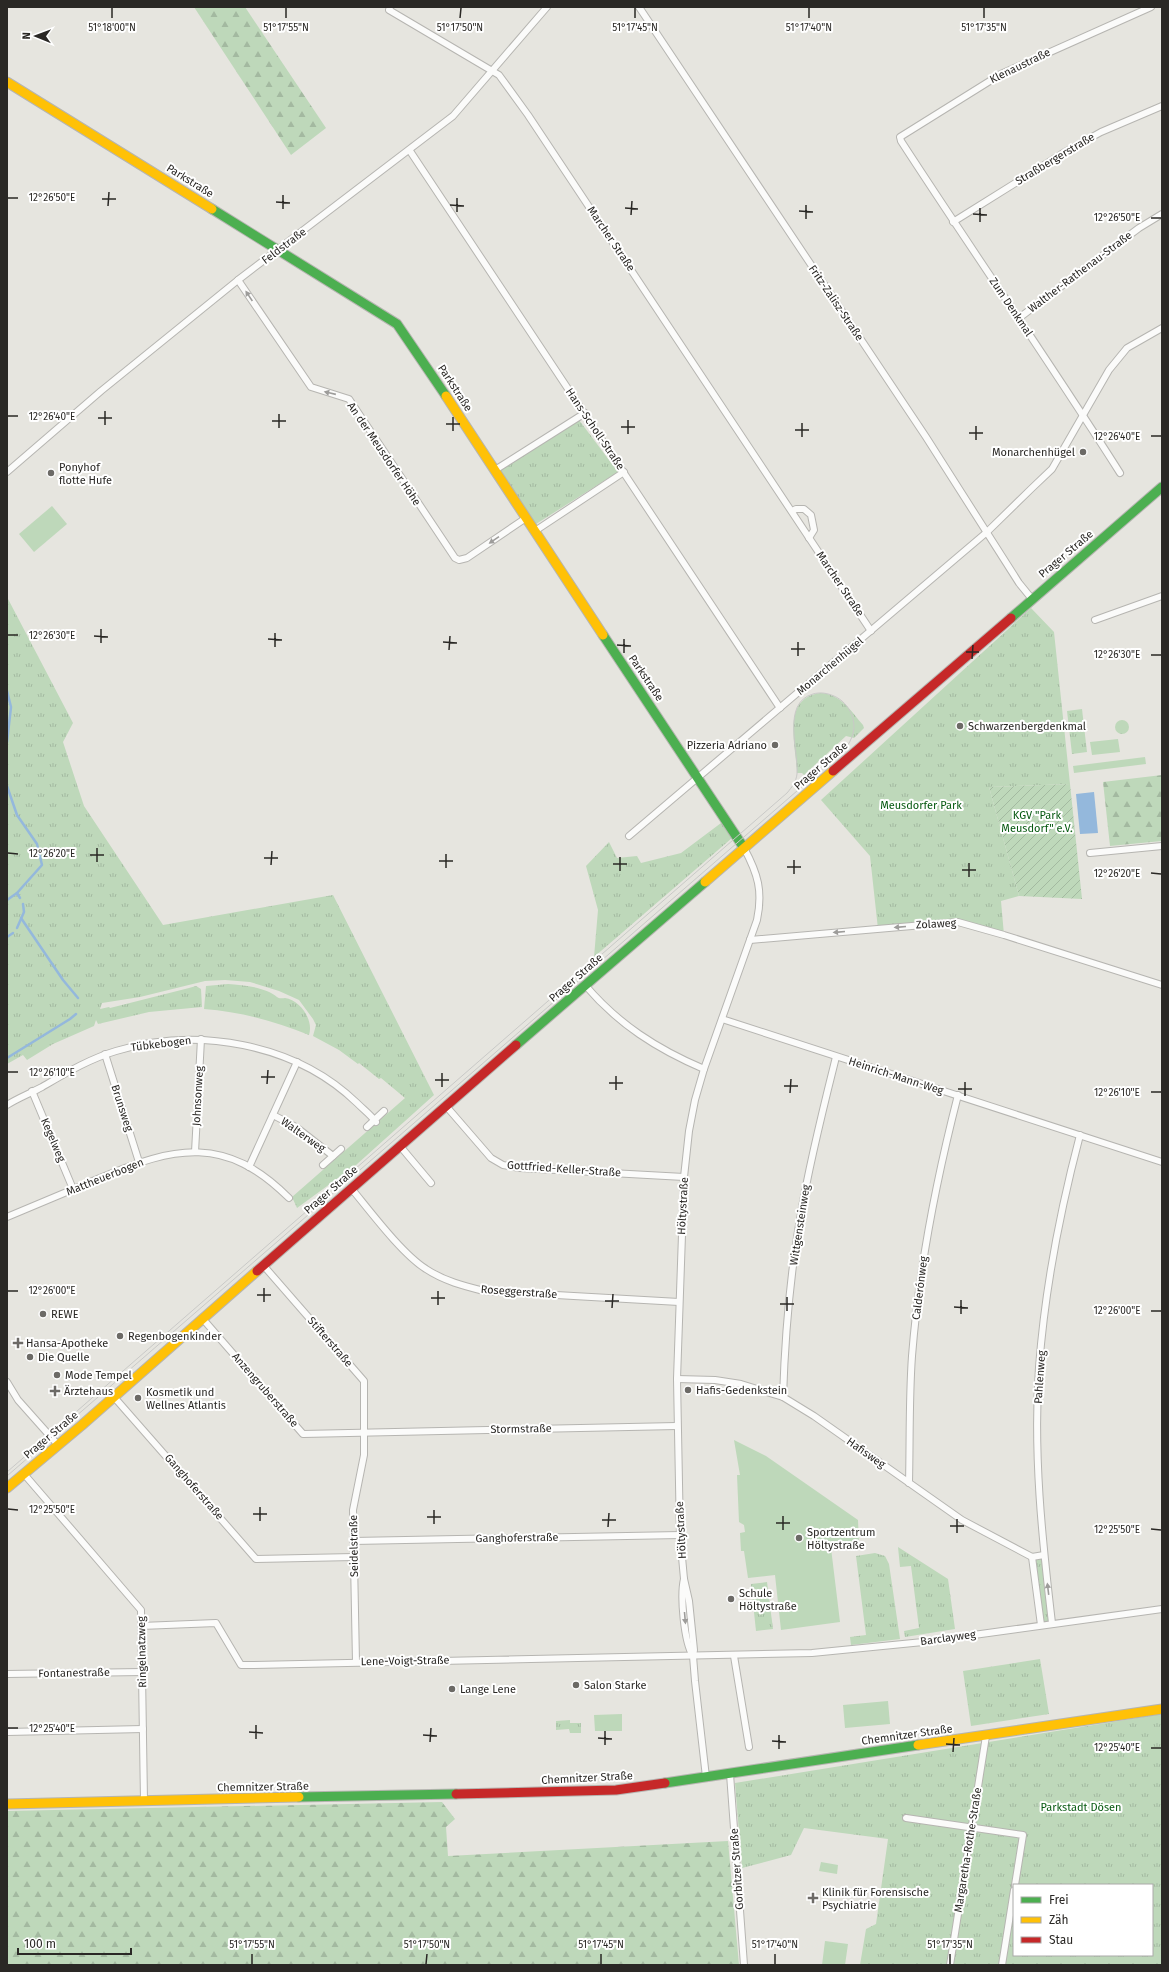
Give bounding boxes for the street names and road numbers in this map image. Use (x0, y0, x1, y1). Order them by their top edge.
street label: Klenaustraße (988, 46, 1052, 86)
street label: Straßbergerstraße (1013, 130, 1097, 188)
street label: Parkstraße (164, 161, 216, 201)
street label: Marcher Straße (584, 204, 638, 274)
street label: Feldstraße (259, 225, 309, 267)
street label: Walther-Rathenau-Straße (1025, 229, 1135, 315)
street label: Fritz-Zalisz-Straße (806, 263, 866, 343)
street label: Zum Denkmal (987, 275, 1035, 339)
street label: Parkstraße (435, 362, 475, 414)
street label: Hans-Scholl-Straße (563, 386, 627, 472)
street label: An der Meusdorfer Höhe (345, 400, 423, 508)
street label: Prager Straße (1036, 528, 1096, 580)
street label: Marcher Straße (813, 549, 867, 619)
street label: Monarchenhügel (794, 634, 866, 698)
street label: Parkstraße (626, 652, 666, 704)
street label: Prager Straße (791, 739, 851, 793)
street label: Zolaweg (915, 916, 957, 932)
street label: Prager Straße (546, 951, 606, 1005)
street label: Tübkebogen (130, 1034, 192, 1054)
street label: Heinrich-Mann-Weg (847, 1055, 945, 1098)
street label: Johnsonweg (190, 1065, 206, 1126)
street label: Brunsweg (108, 1083, 136, 1133)
street label: Walterweg (278, 1115, 328, 1155)
street label: Kegelweg (38, 1116, 68, 1164)
street label: Mattheuerbogen (64, 1156, 146, 1198)
street label: Gottfried-Keller-Straße (507, 1159, 621, 1179)
street label: Prager Straße (301, 1163, 361, 1217)
street label: Höltystraße (675, 1177, 691, 1235)
street label: Wittgensteinweg (787, 1183, 813, 1267)
street label: Calderónweg (910, 1255, 930, 1321)
street label: Roseggerstraße (480, 1283, 558, 1301)
street label: Stifterstraße (305, 1314, 355, 1370)
street label: Anzengruberstraße (229, 1350, 301, 1430)
street label: Pahlenweg (1032, 1350, 1048, 1404)
street label: Prager Straße (21, 1409, 81, 1461)
street label: Stormstraße (490, 1422, 552, 1436)
street label: Hafisweg (844, 1435, 888, 1471)
street label: Ganghoferstraße (162, 1451, 226, 1523)
street label: Höltystraße (673, 1501, 689, 1559)
street label: Seidelstraße (347, 1515, 361, 1577)
street label: Ganghoferstraße (475, 1531, 559, 1545)
street label: Ringelnatzweg (135, 1616, 149, 1688)
street label: Barclayweg (919, 1628, 977, 1648)
street label: Lene-Voigt-Straße (361, 1654, 449, 1668)
street label: Fontanestraße (38, 1666, 110, 1680)
street label: Chemnitzer Straße (861, 1722, 953, 1748)
street label: Chemnitzer Straße (541, 1769, 633, 1787)
street label: Chemnitzer Straße (217, 1780, 309, 1794)
street label: Margaretha-Rothe-Straße (952, 1787, 984, 1913)
street label: Gorbitzer Straße (728, 1828, 746, 1910)

